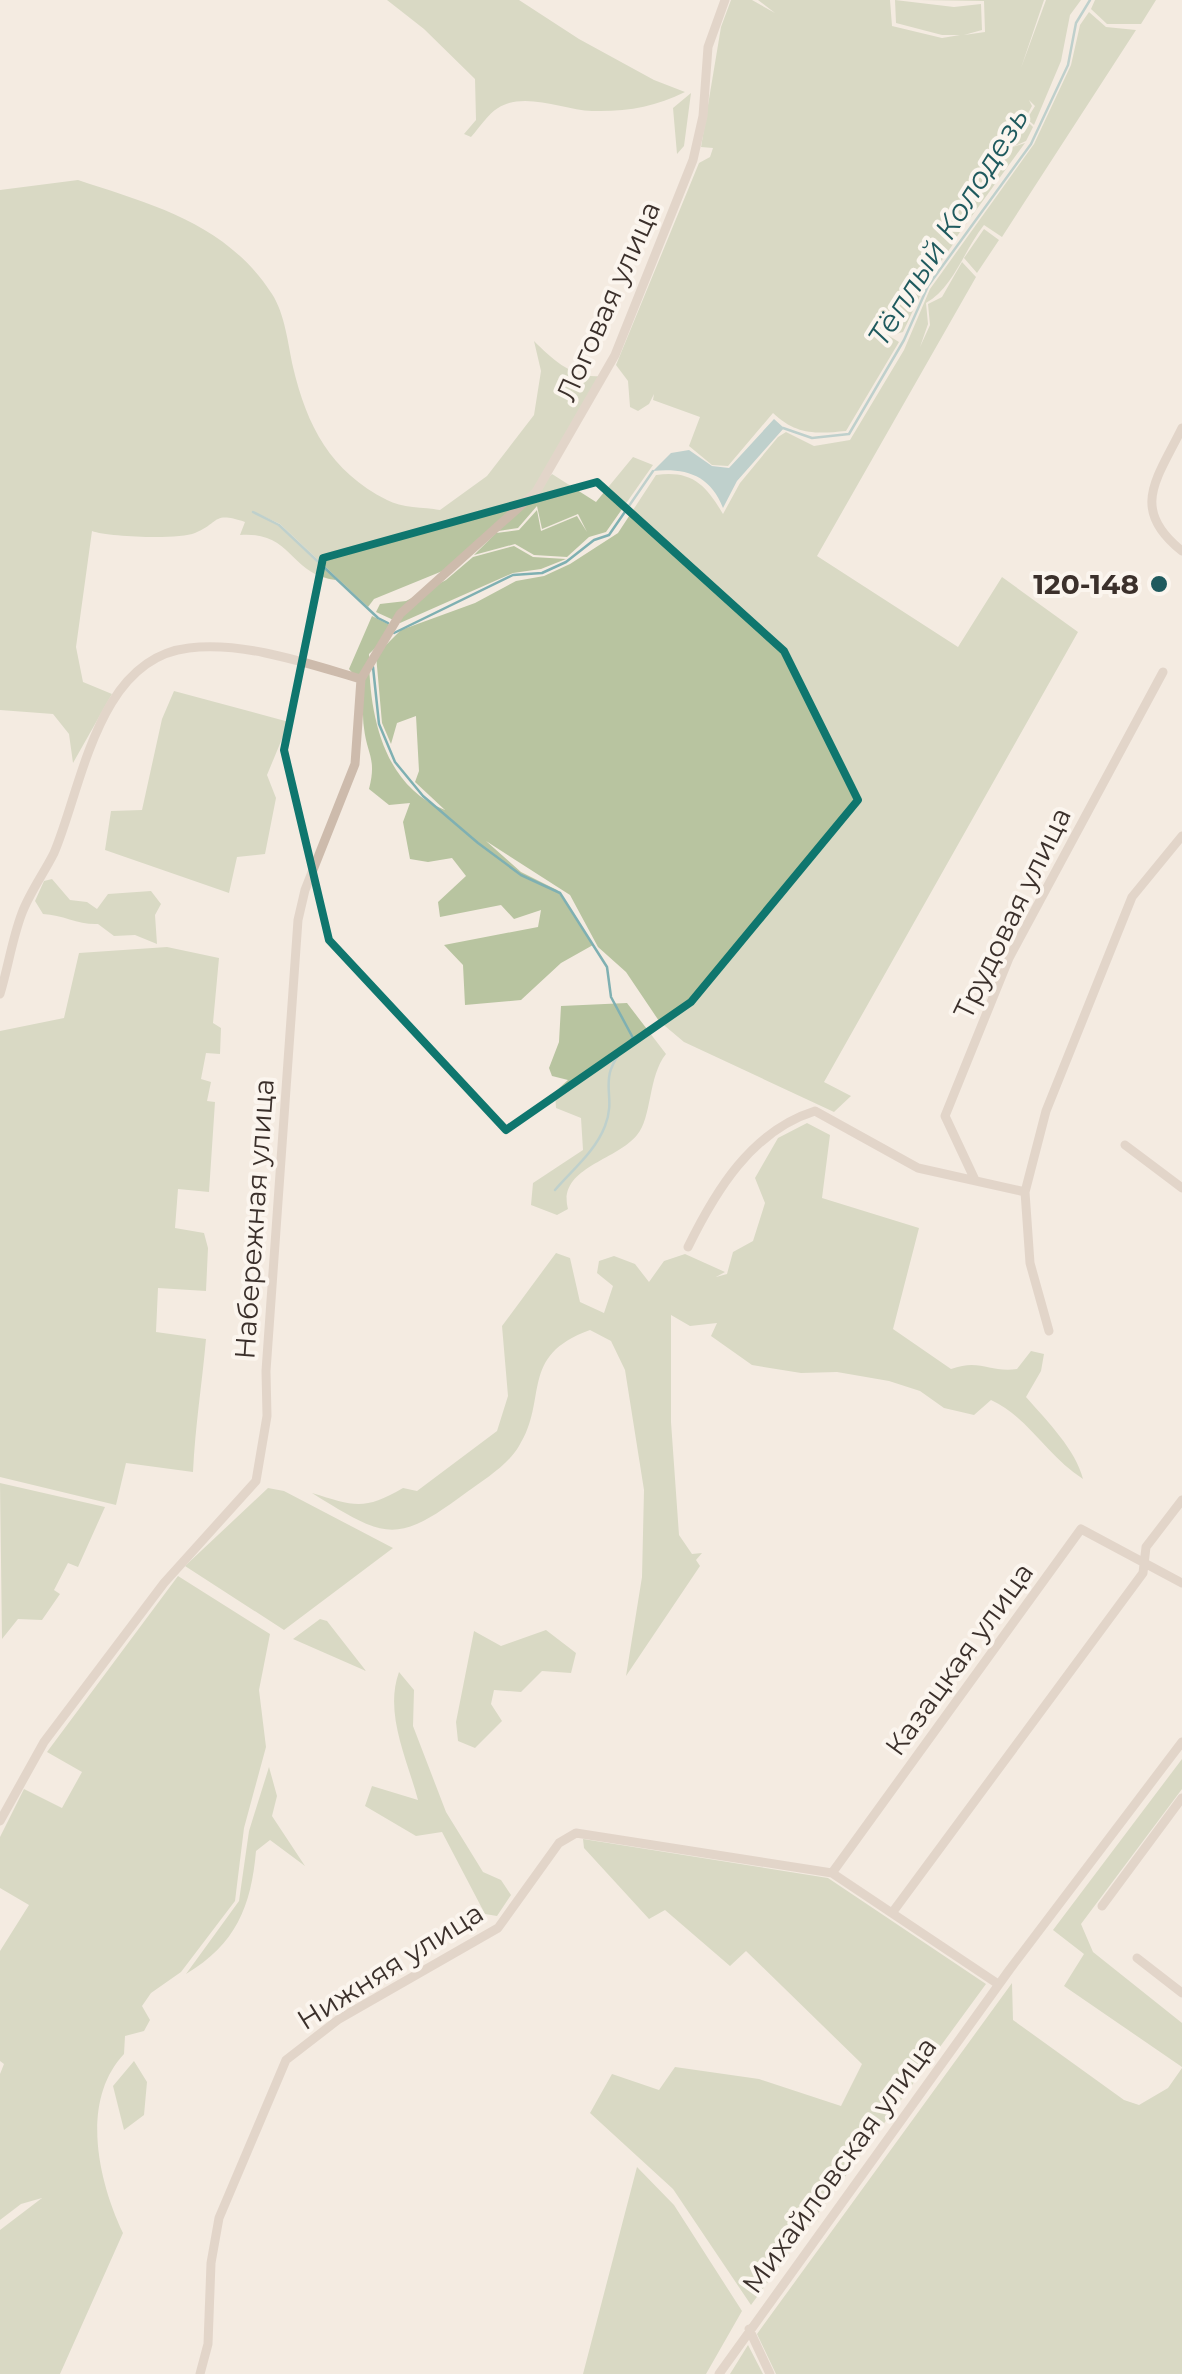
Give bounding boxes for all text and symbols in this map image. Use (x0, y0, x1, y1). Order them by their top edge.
water label: Тёплый Колодезь (860, 101, 1036, 353)
street label: Логовая улица (549, 196, 667, 406)
place label: 120-148 (1033, 567, 1139, 601)
marker: 120-148 (1148, 573, 1170, 595)
street label: Трудовая улица (946, 802, 1078, 1024)
street label: Набережная улица (227, 1078, 281, 1360)
street label: Казацкая улица (878, 1556, 1040, 1762)
street label: Нижняя улица (291, 1895, 489, 2037)
street label: Михайловская улица (735, 2030, 943, 2300)

